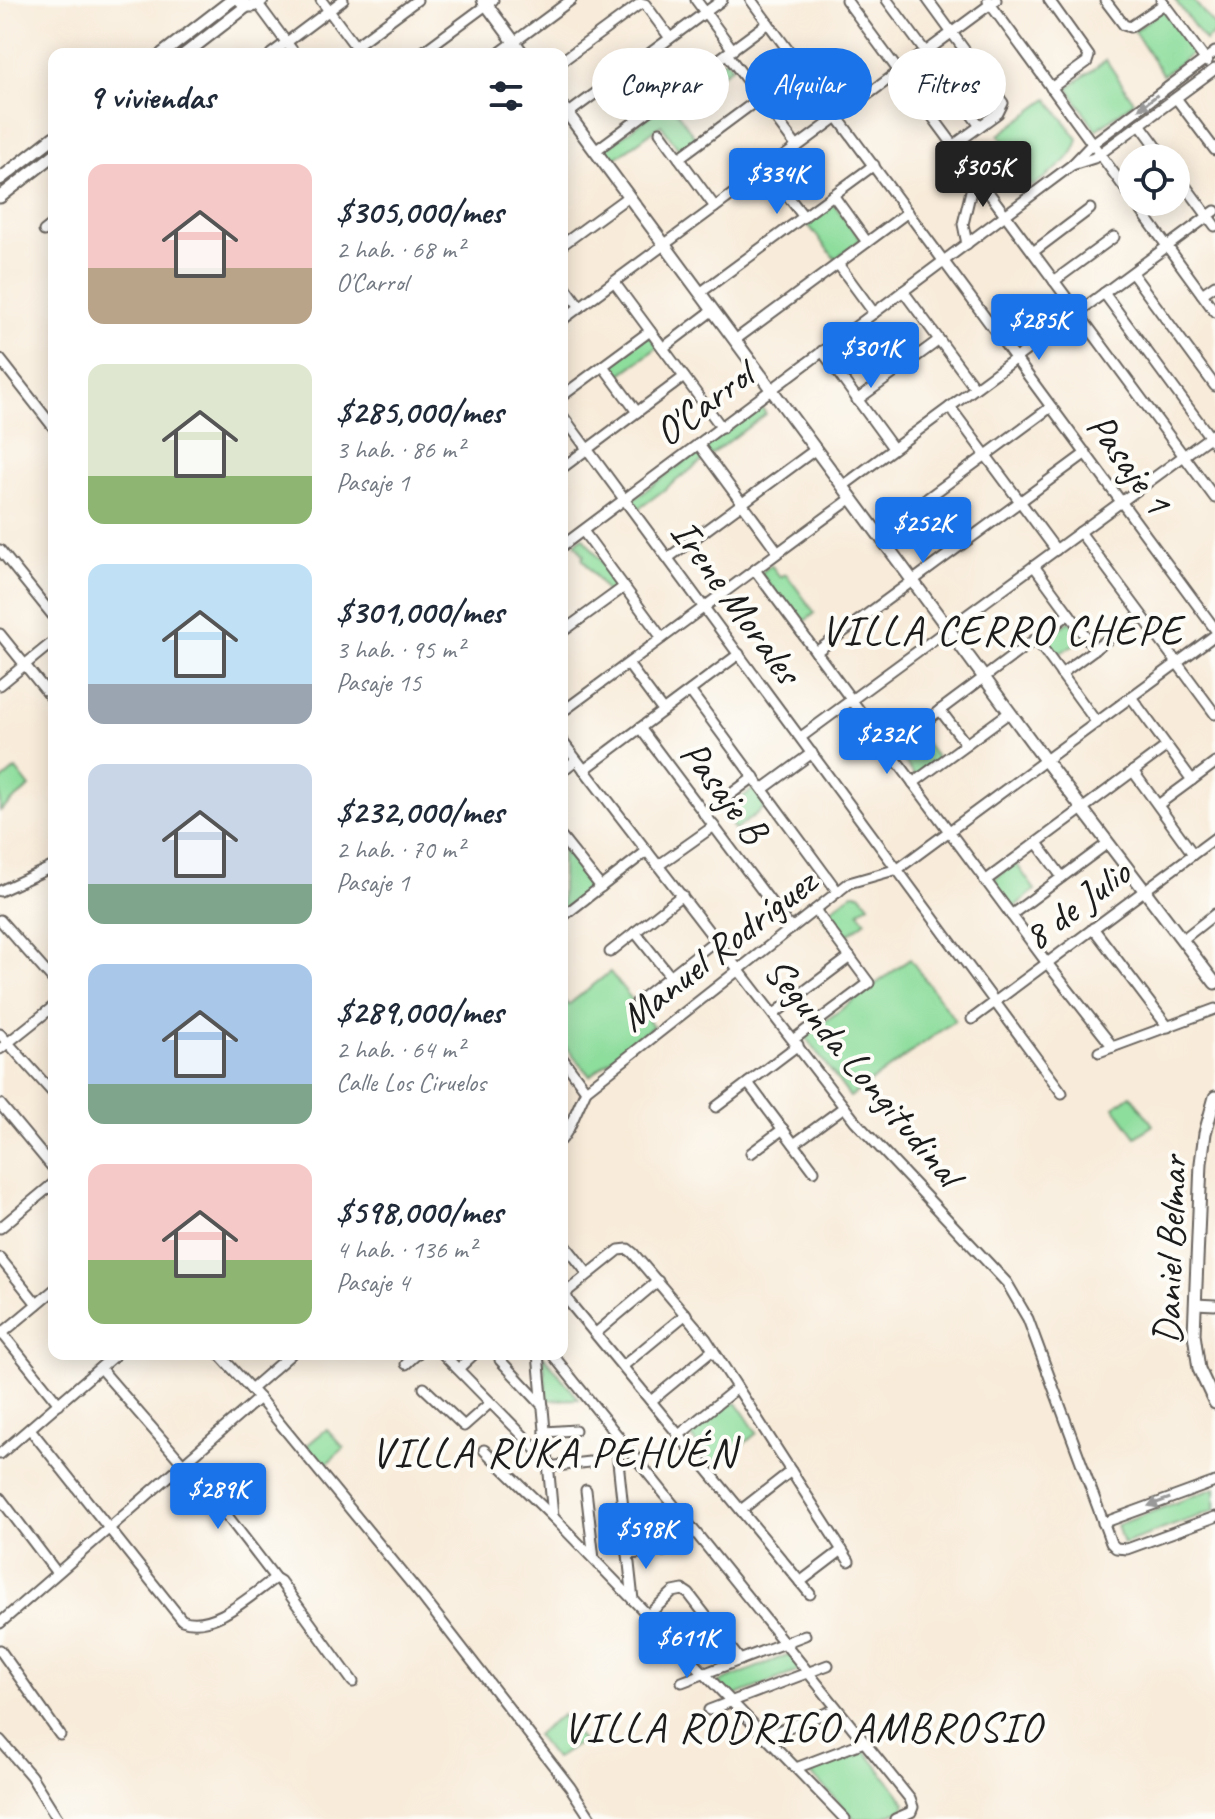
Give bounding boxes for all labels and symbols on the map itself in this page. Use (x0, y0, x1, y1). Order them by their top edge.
one-way arrow (1138, 93, 1159, 109)
pin: $305K (927, 141, 1039, 209)
pin: $334K (721, 148, 833, 216)
pin: $285K (983, 294, 1095, 362)
pin: $301K (815, 322, 927, 390)
street label: O'Carrol (644, 347, 768, 457)
street label: Pasaje 1 (1076, 403, 1184, 526)
pin: $252K (867, 497, 979, 565)
street label: Irene Morales (660, 509, 815, 697)
district label: VILLA CERRO CHEPE (821, 604, 1186, 657)
pin: $232K (831, 708, 943, 776)
street label: Pasaje B (669, 730, 780, 855)
street label: 8 de Julio (1013, 847, 1142, 961)
street label: Manuel Rodríguez (609, 855, 829, 1042)
street label: Segunda Longitudinal (753, 947, 977, 1201)
street label: Daniel Belmar (1142, 1152, 1198, 1345)
district label: VILLA RUKA PEHUÉN (371, 1426, 741, 1479)
pin: $289K (162, 1463, 274, 1531)
one-way arrow (1147, 1497, 1171, 1509)
pin: $598K (590, 1503, 702, 1571)
pin: $611K (631, 1612, 743, 1680)
district label: VILLA RODRIGO AMBROSIO (563, 1701, 1045, 1754)

